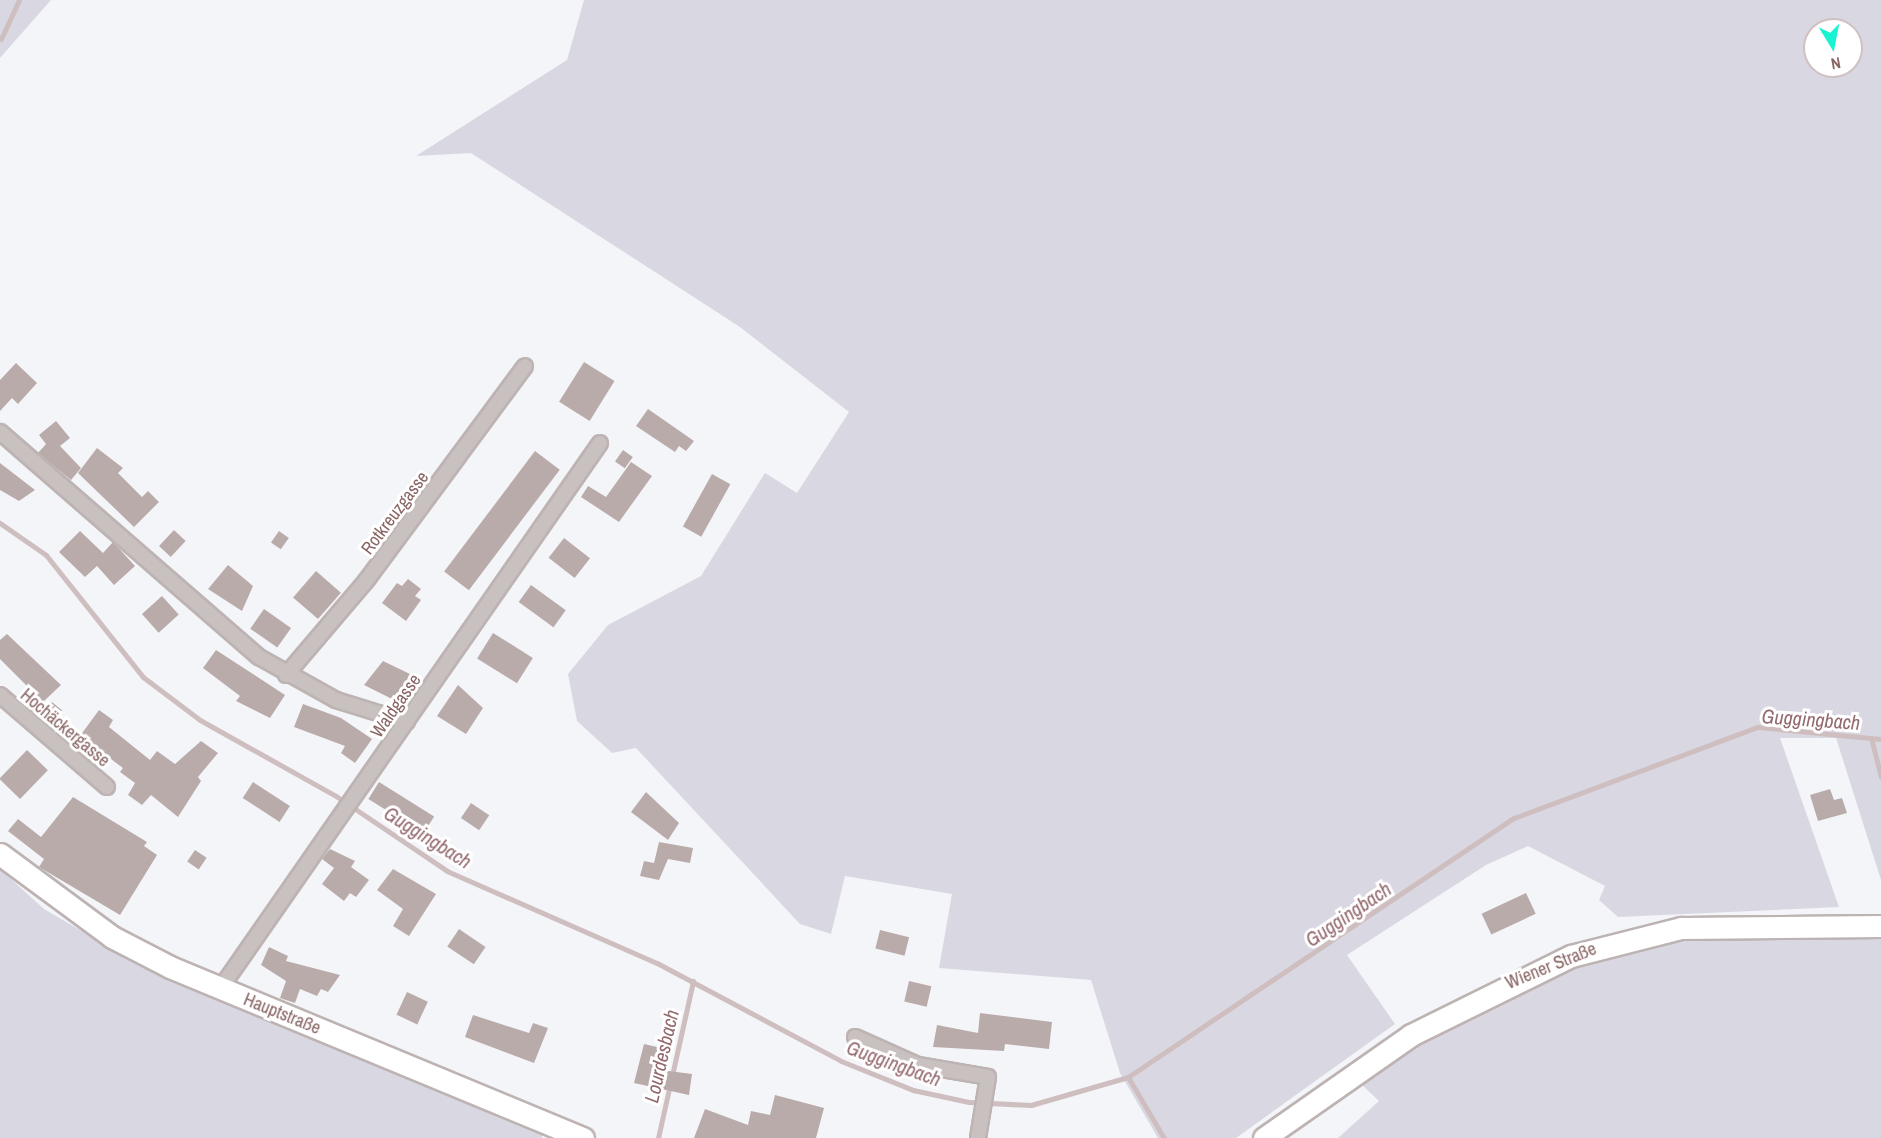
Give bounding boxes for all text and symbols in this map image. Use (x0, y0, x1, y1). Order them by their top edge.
north arrow (1803, 18, 1863, 78)
text: N (1829, 52, 1842, 75)
street label: Rotkreuzgasse (357, 467, 433, 559)
street label: Waldgasse (366, 670, 426, 742)
street label: Hochäckergasse (16, 684, 114, 772)
water label: Guggingbach (1761, 704, 1861, 734)
water label: Guggingbach (380, 801, 476, 873)
water label: Guggingbach (1300, 877, 1396, 951)
street label: Wiener Straße (1502, 938, 1600, 994)
street label: Hauptstraße (240, 989, 324, 1039)
water label: Lourdesbach (639, 1007, 683, 1105)
water label: Guggingbach (844, 1035, 944, 1091)

